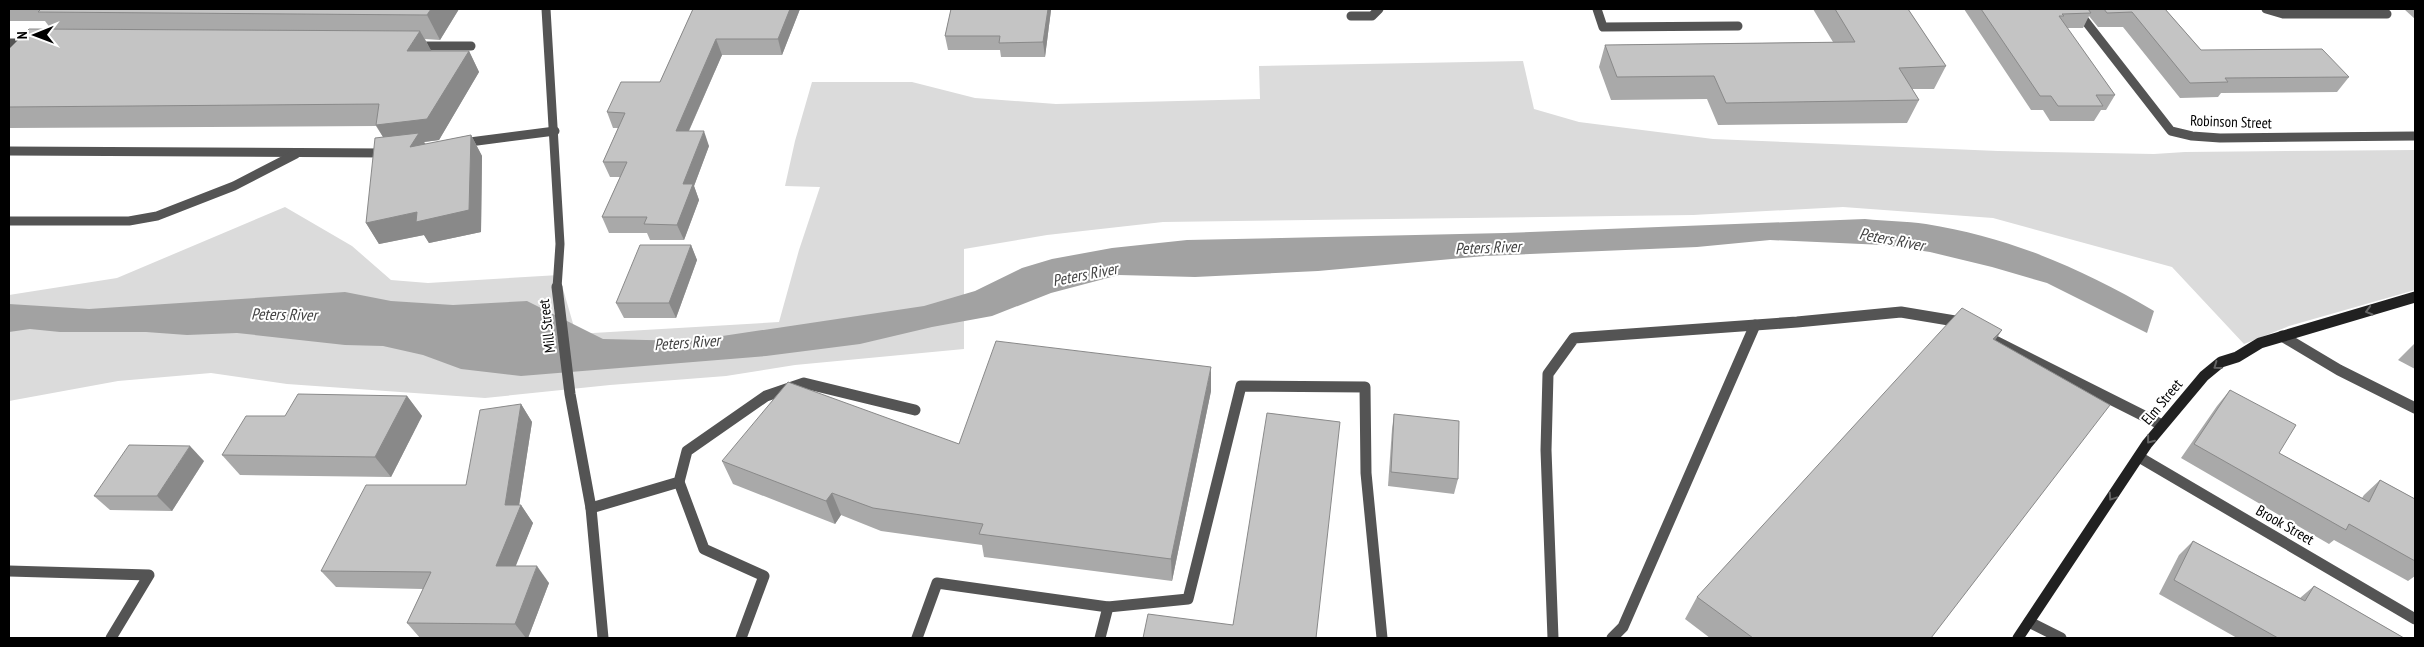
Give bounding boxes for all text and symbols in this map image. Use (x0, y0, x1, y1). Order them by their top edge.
north arrow (10, 10, 60, 60)
text: N (13, 31, 31, 39)
street label: Robinson Street (2190, 111, 2272, 132)
water label: Peters River (1858, 223, 1929, 256)
water label: Peters River (1455, 236, 1524, 258)
water label: Peters River (1051, 257, 1122, 290)
street label: Mill Street (534, 298, 559, 354)
water label: Peters River (251, 303, 320, 325)
one-way arrow (2364, 305, 2373, 316)
water label: Peters River (653, 330, 723, 354)
one-way arrow (2213, 360, 2223, 369)
street label: Elm Street (2137, 375, 2186, 428)
one-way arrow (2147, 435, 2156, 444)
one-way arrow (2109, 491, 2118, 501)
street label: Brook Street (2253, 500, 2318, 549)

